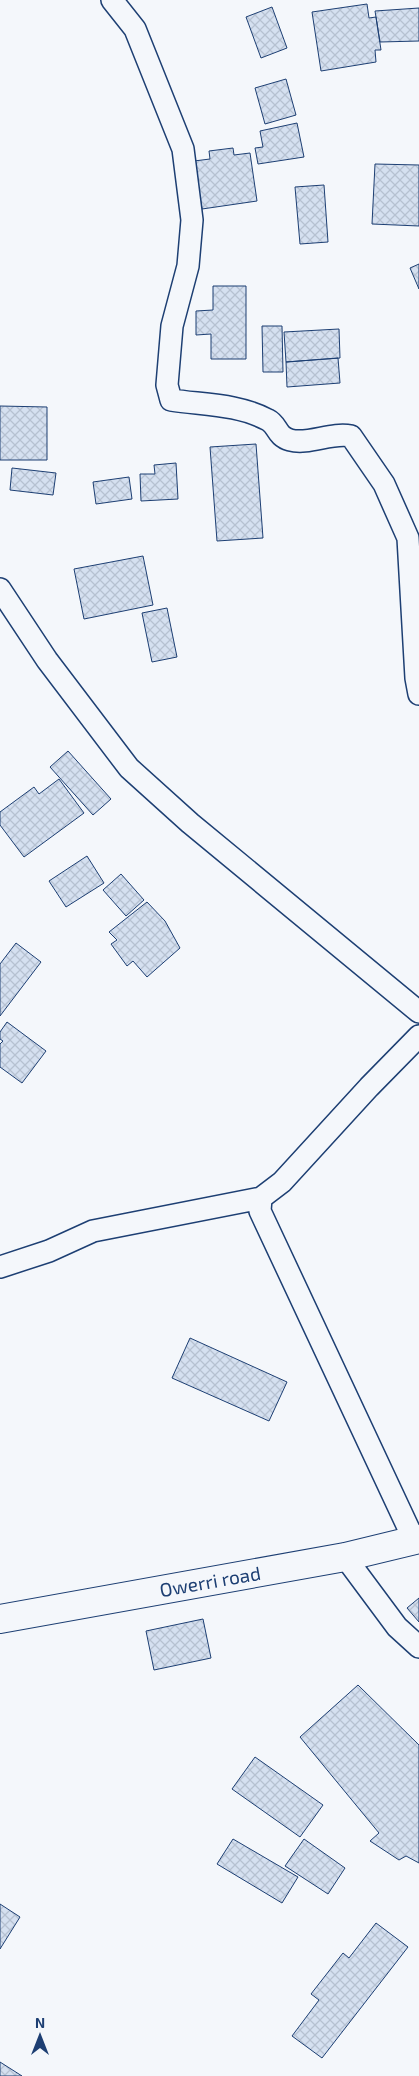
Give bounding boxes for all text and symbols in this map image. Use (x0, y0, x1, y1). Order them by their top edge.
street label: Owerri road (158, 1561, 262, 1601)
north arrow (15, 2011, 65, 2061)
text: N (35, 2014, 45, 2031)

